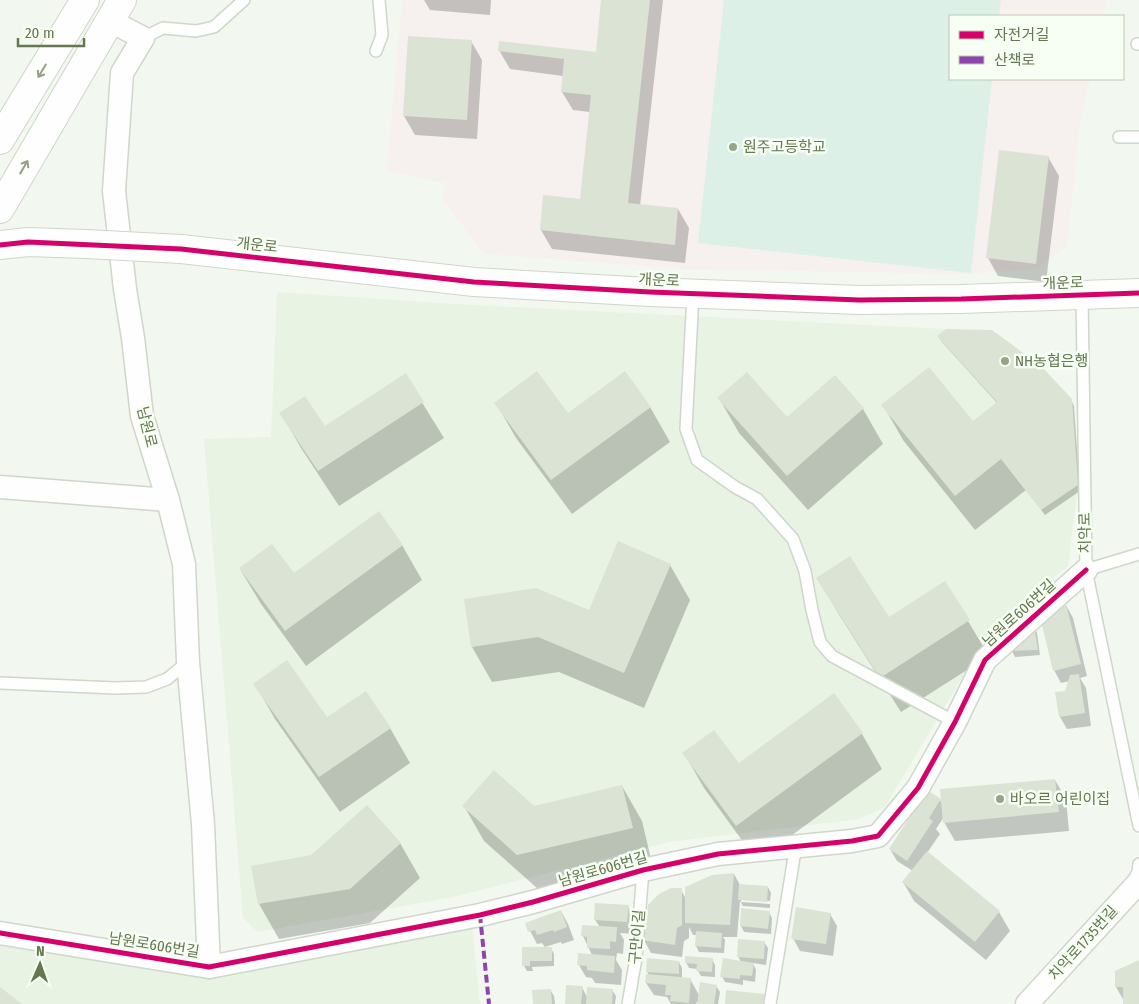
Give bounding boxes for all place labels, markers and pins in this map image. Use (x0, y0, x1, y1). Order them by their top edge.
place label: 원주고등학교 (743, 138, 826, 156)
marker: 원주고등학교 (727, 141, 739, 153)
place label: NH농협은행 (1015, 352, 1088, 370)
marker: NH농협은행 (999, 355, 1011, 367)
place label: 바오르 어린이집 (1010, 790, 1110, 808)
marker: 바오르 어린이집 (994, 793, 1006, 805)

